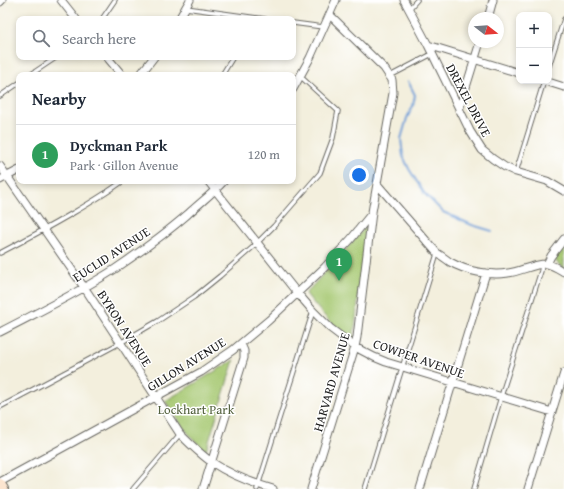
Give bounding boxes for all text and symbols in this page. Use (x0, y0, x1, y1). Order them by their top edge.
north arrow (468, 12, 504, 48)
map controls (516, 12, 552, 84)
button: + (516, 12, 552, 48)
search box (16, 16, 296, 60)
icon: search (30, 27, 52, 49)
text: Search here (62, 28, 136, 49)
button: − (516, 48, 552, 84)
street label: DREXEL DRIVE (441, 60, 496, 140)
text: Nearby (32, 86, 86, 111)
text: Dyckman Park (70, 135, 167, 156)
text: 1 (42, 145, 48, 164)
text: 120 m (248, 145, 280, 164)
text: Park · Gillon Avenue (70, 156, 178, 175)
your location (349, 165, 369, 185)
street label: EUCLID AVENUE (69, 222, 154, 287)
pin: 1 (326, 248, 352, 281)
street label: BYRON AVENUE (93, 286, 157, 370)
street label: HARVARD AVENUE (308, 330, 355, 434)
street label: GILLON AVENUE (143, 333, 229, 396)
street label: COWPER AVENUE (371, 334, 467, 383)
park label: Lockhart Park (158, 400, 235, 419)

